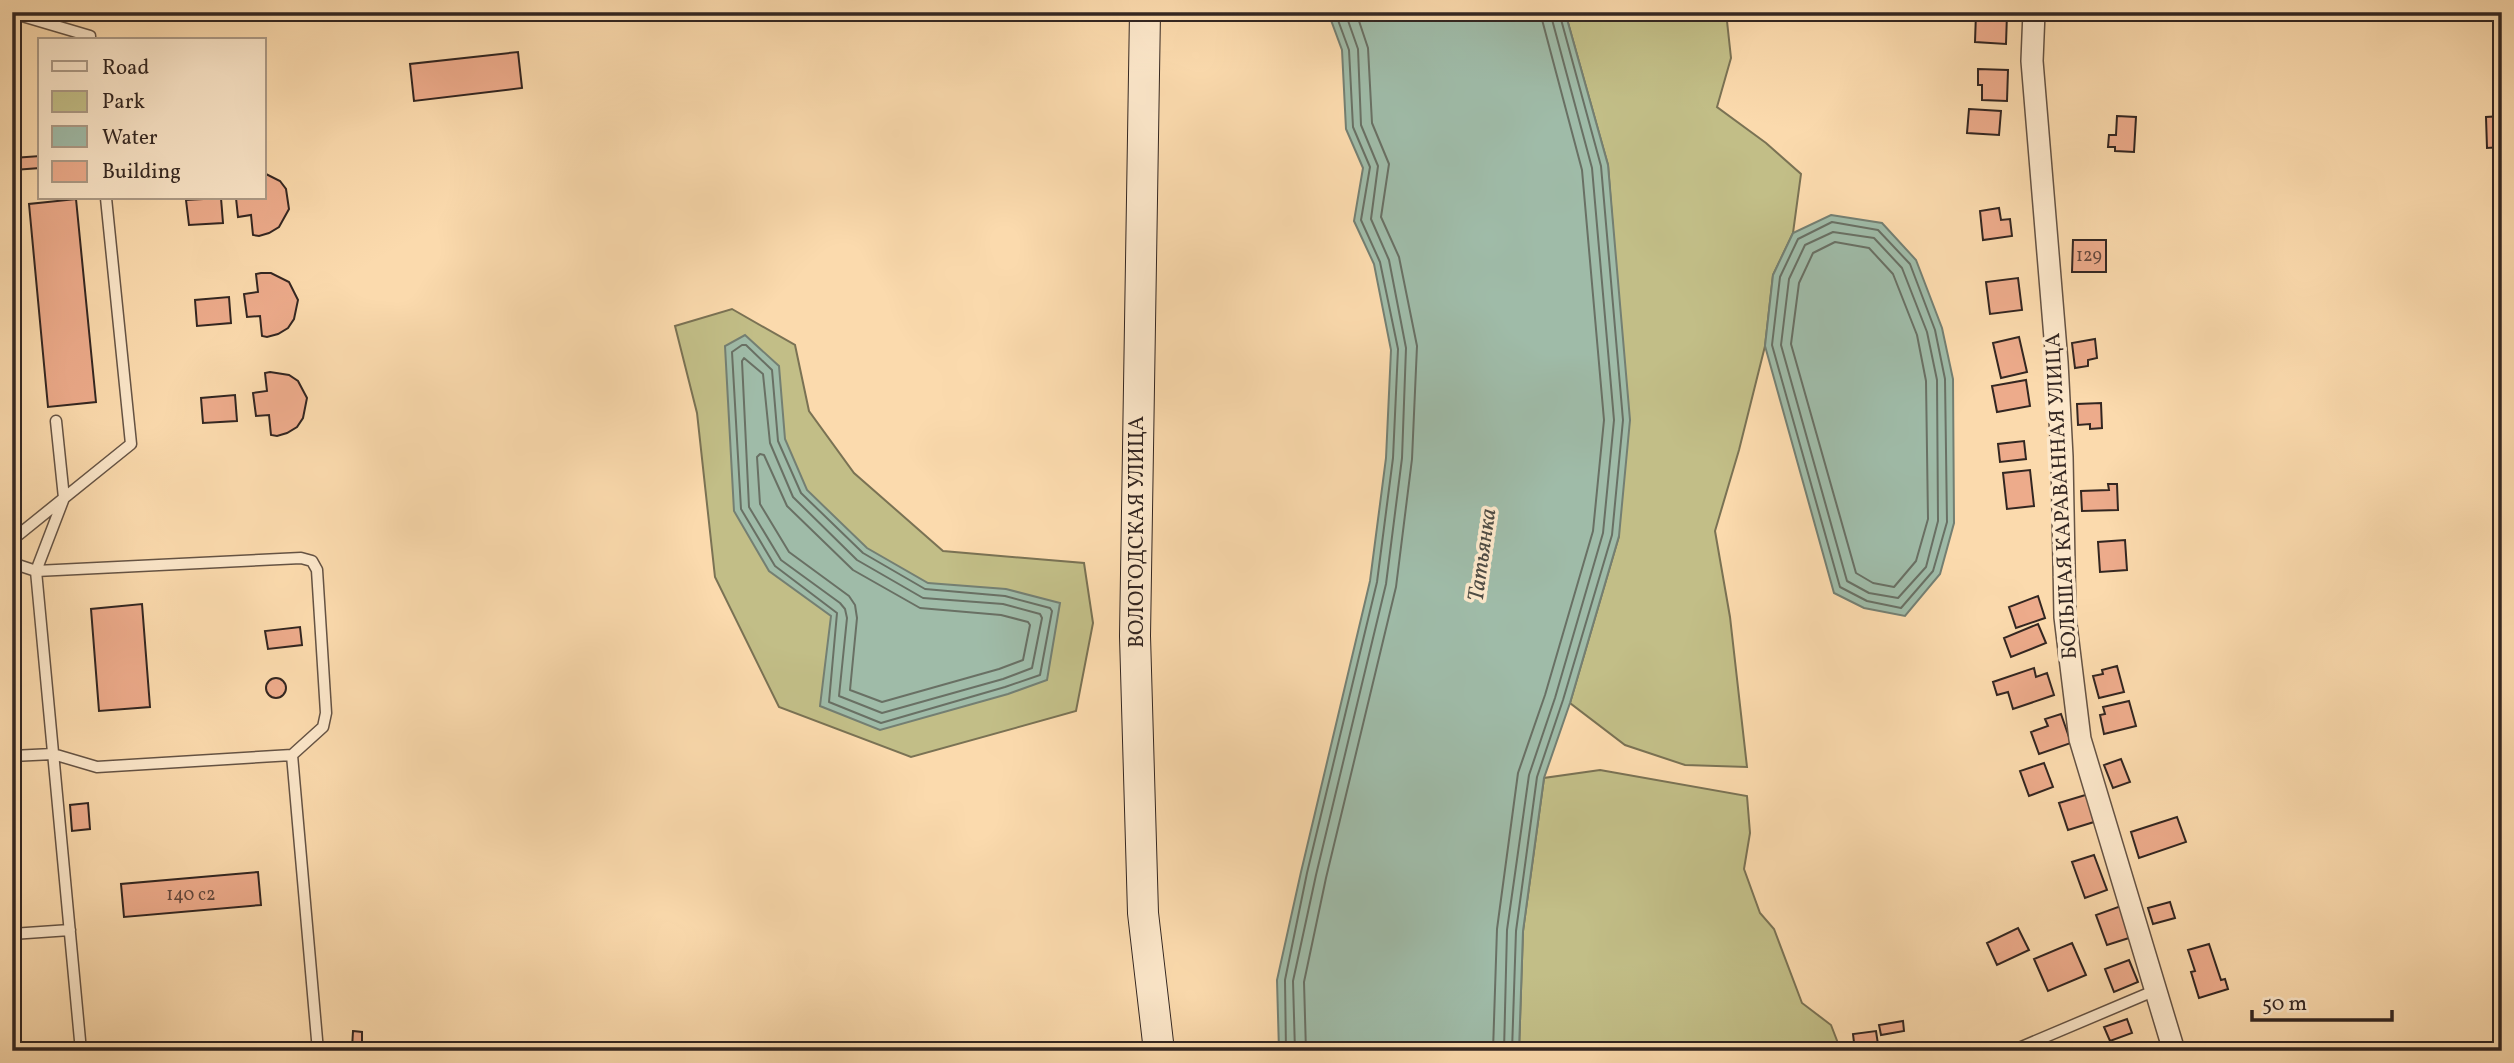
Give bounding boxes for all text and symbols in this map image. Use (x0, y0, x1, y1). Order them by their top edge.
legend (38, 38, 266, 200)
text: Road (102, 54, 149, 83)
text: Park (102, 88, 145, 117)
text: Water (102, 124, 158, 153)
text: Building (102, 158, 181, 187)
house number: 129 (2076, 244, 2102, 269)
street label: БОЛЬШАЯ КАРАВАННАЯ УЛИЦА (2039, 332, 2085, 660)
street label: ВОЛОГОДСКАЯ УЛИЦА (1123, 416, 1152, 648)
water label: Татьянка (1461, 506, 1505, 604)
house number: 140 с2 (166, 883, 216, 908)
scale bar (2252, 979, 2392, 1023)
text: 50 m (2262, 990, 2307, 1019)

